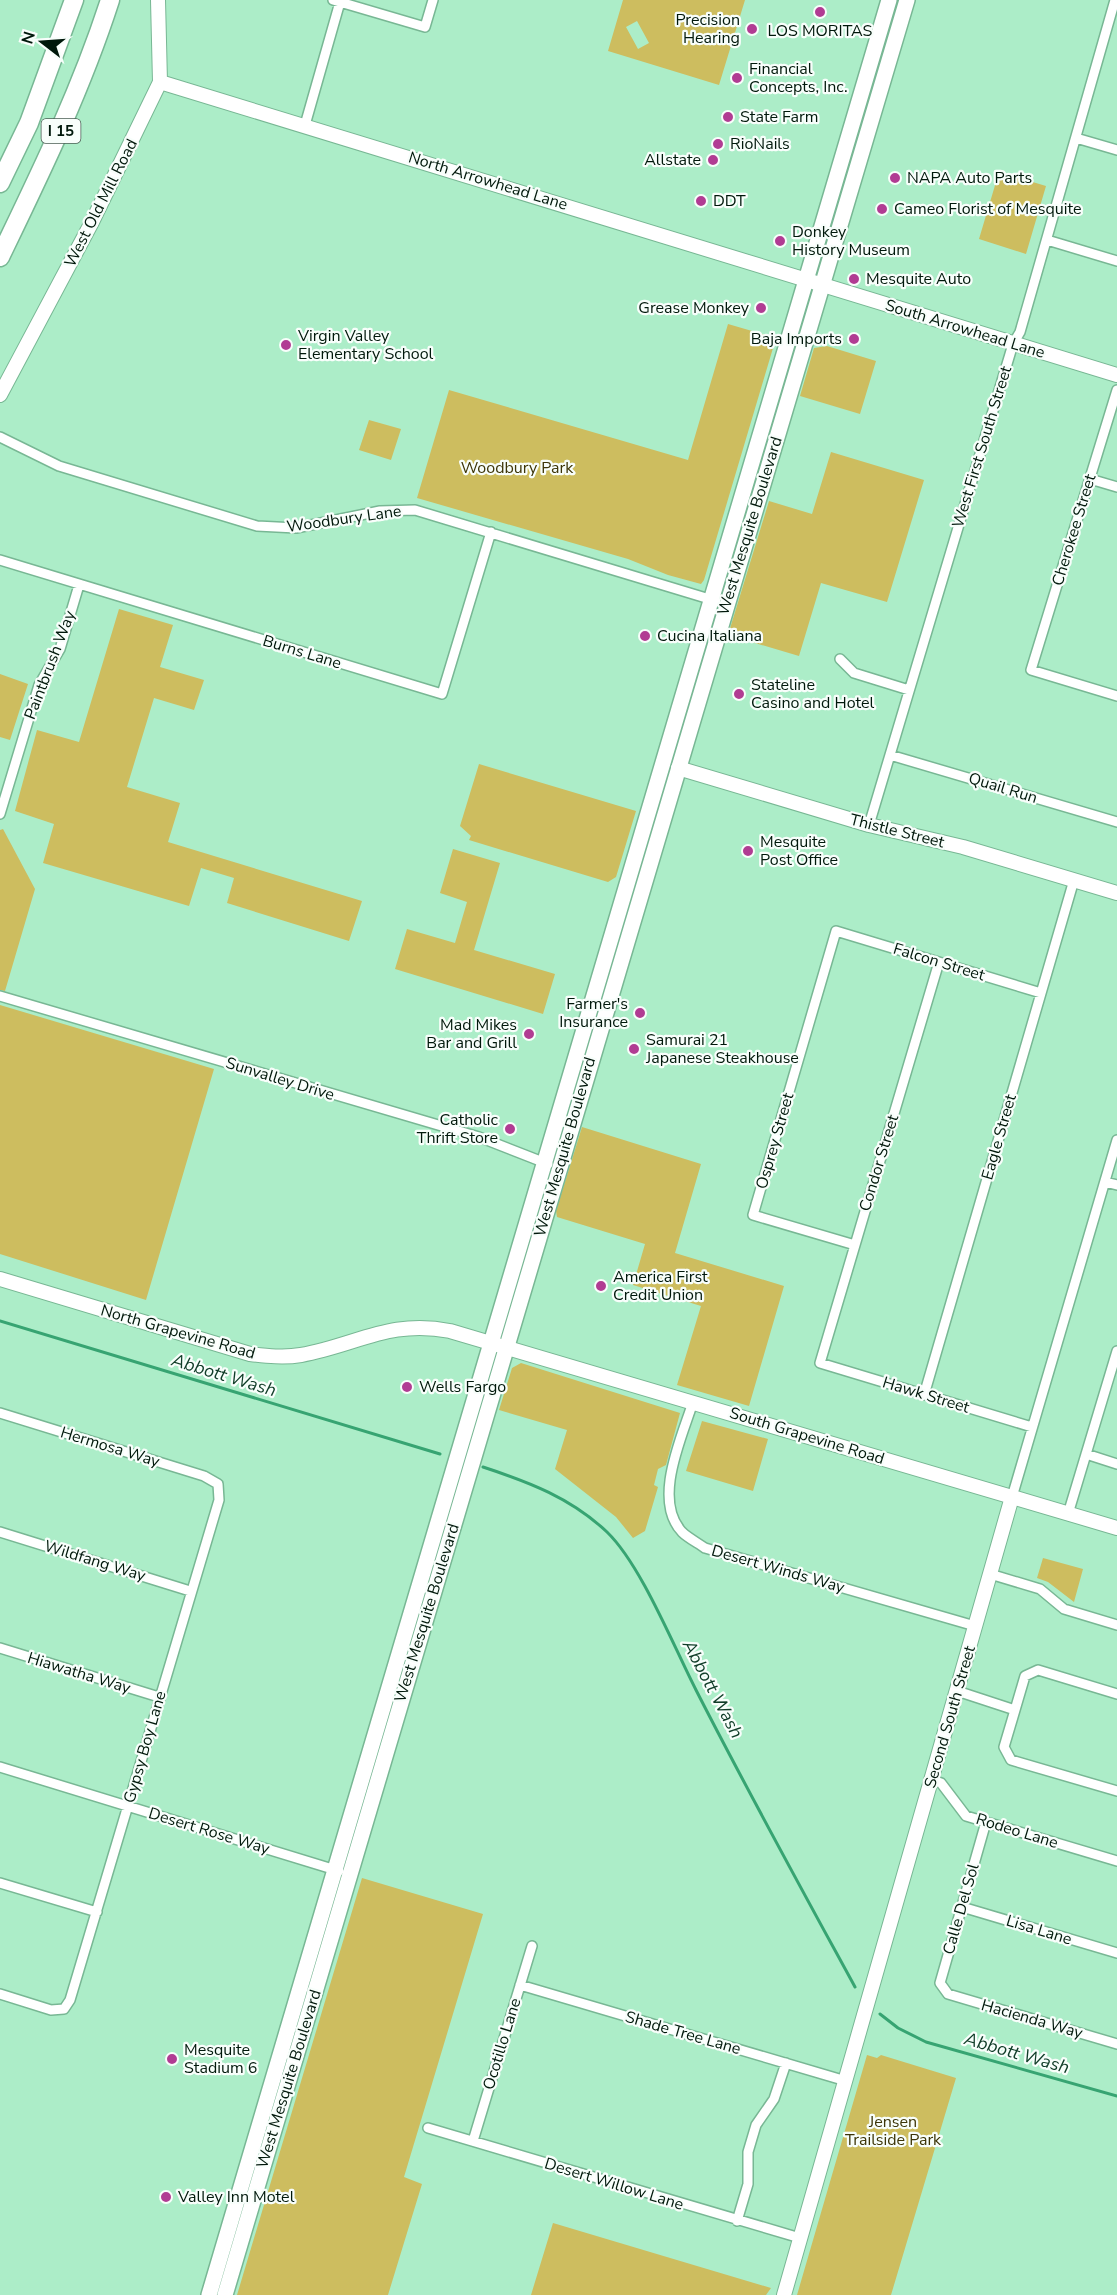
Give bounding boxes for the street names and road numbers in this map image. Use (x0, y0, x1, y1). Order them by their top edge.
road number: I 15 (42, 119, 80, 143)
street label: West Old Mill Road (59, 135, 143, 271)
street label: North Arrowhead Lane (406, 146, 570, 216)
street label: South Arrowhead Lane (882, 294, 1048, 364)
street label: West First South Street (947, 363, 1017, 531)
street label: West Mesquite Boulevard (712, 434, 788, 618)
street label: Cherokee Street (1047, 471, 1102, 588)
street label: Woodbury Lane (285, 500, 403, 538)
street label: Paintbrush Way (19, 607, 81, 723)
street label: Burns Lane (260, 630, 344, 674)
street label: Quail Run (966, 767, 1040, 809)
street label: Thistle Street (847, 809, 947, 853)
street label: Falcon Street (891, 938, 988, 986)
street label: Sunvalley Drive (223, 1052, 337, 1106)
street label: West Mesquite Boulevard (529, 1055, 601, 1239)
street label: Osprey Street (751, 1090, 799, 1192)
street label: Eagle Street (976, 1091, 1022, 1182)
street label: Condor Street (854, 1112, 904, 1214)
street label: North Grapevine Road (98, 1299, 258, 1365)
street label: Hawk Street (880, 1371, 973, 1419)
street label: South Grapevine Road (727, 1402, 887, 1470)
street label: Hermosa Way (58, 1421, 163, 1473)
street label: West Mesquite Boulevard (389, 1521, 465, 1705)
street label: Wildfang Way (42, 1535, 149, 1587)
street label: Desert Winds Way (709, 1539, 848, 1599)
street label: Second South Street (919, 1643, 981, 1791)
street label: Hiawatha Way (25, 1647, 134, 1699)
street label: Gypsy Boy Lane (118, 1688, 172, 1806)
street label: Desert Rose Way (146, 1802, 273, 1860)
street label: Rodeo Lane (973, 1808, 1061, 1854)
street label: Calle Del Sol (938, 1861, 985, 1957)
street label: Lisa Lane (1004, 1910, 1074, 1950)
street label: West Mesquite Boulevard (251, 1987, 327, 2171)
street label: Hacienda Way (979, 1994, 1086, 2044)
street label: Ocotillo Lane (478, 1995, 526, 2093)
street label: Shade Tree Lane (623, 2006, 743, 2060)
street label: Desert Willow Lane (542, 2152, 686, 2216)

